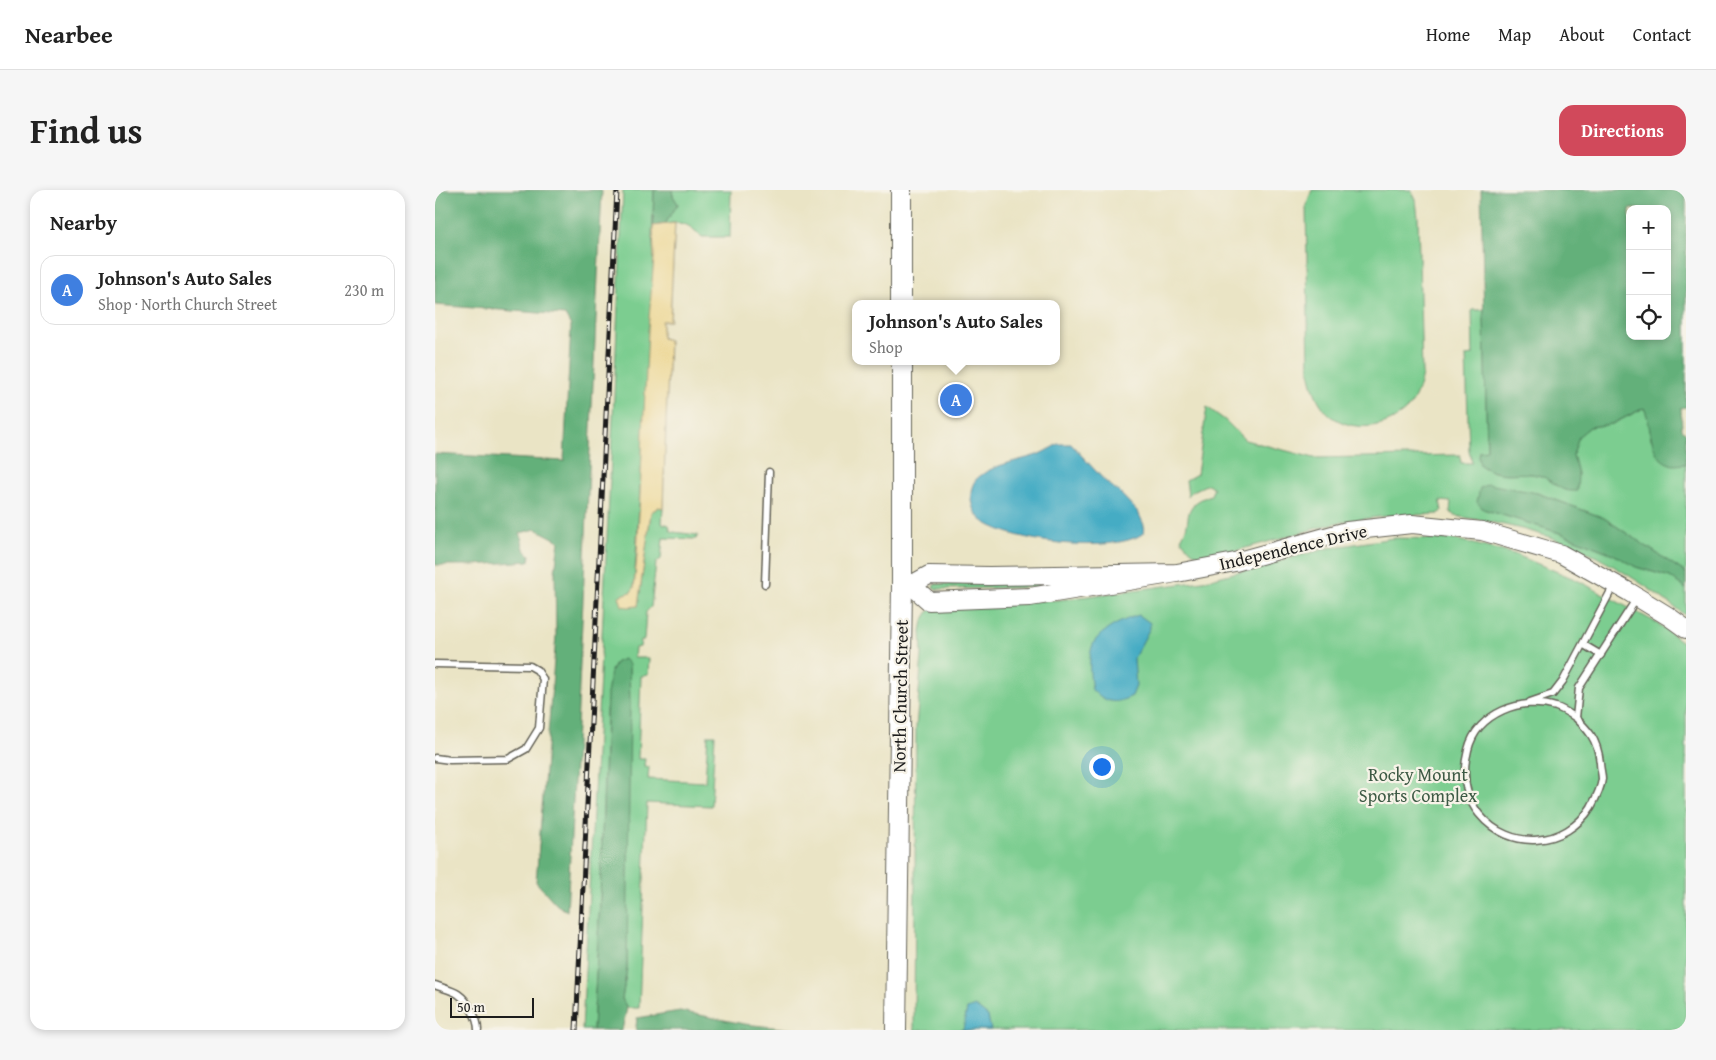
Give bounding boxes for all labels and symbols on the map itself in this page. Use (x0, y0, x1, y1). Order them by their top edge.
pin: A (940, 381, 972, 419)
street label: Independence Drive (1216, 517, 1370, 577)
street label: North Church Street (885, 619, 915, 773)
your location (1089, 754, 1115, 780)
park label: Rocky Mount Sports Complex (1359, 761, 1478, 809)
scale bar (450, 995, 534, 1018)

